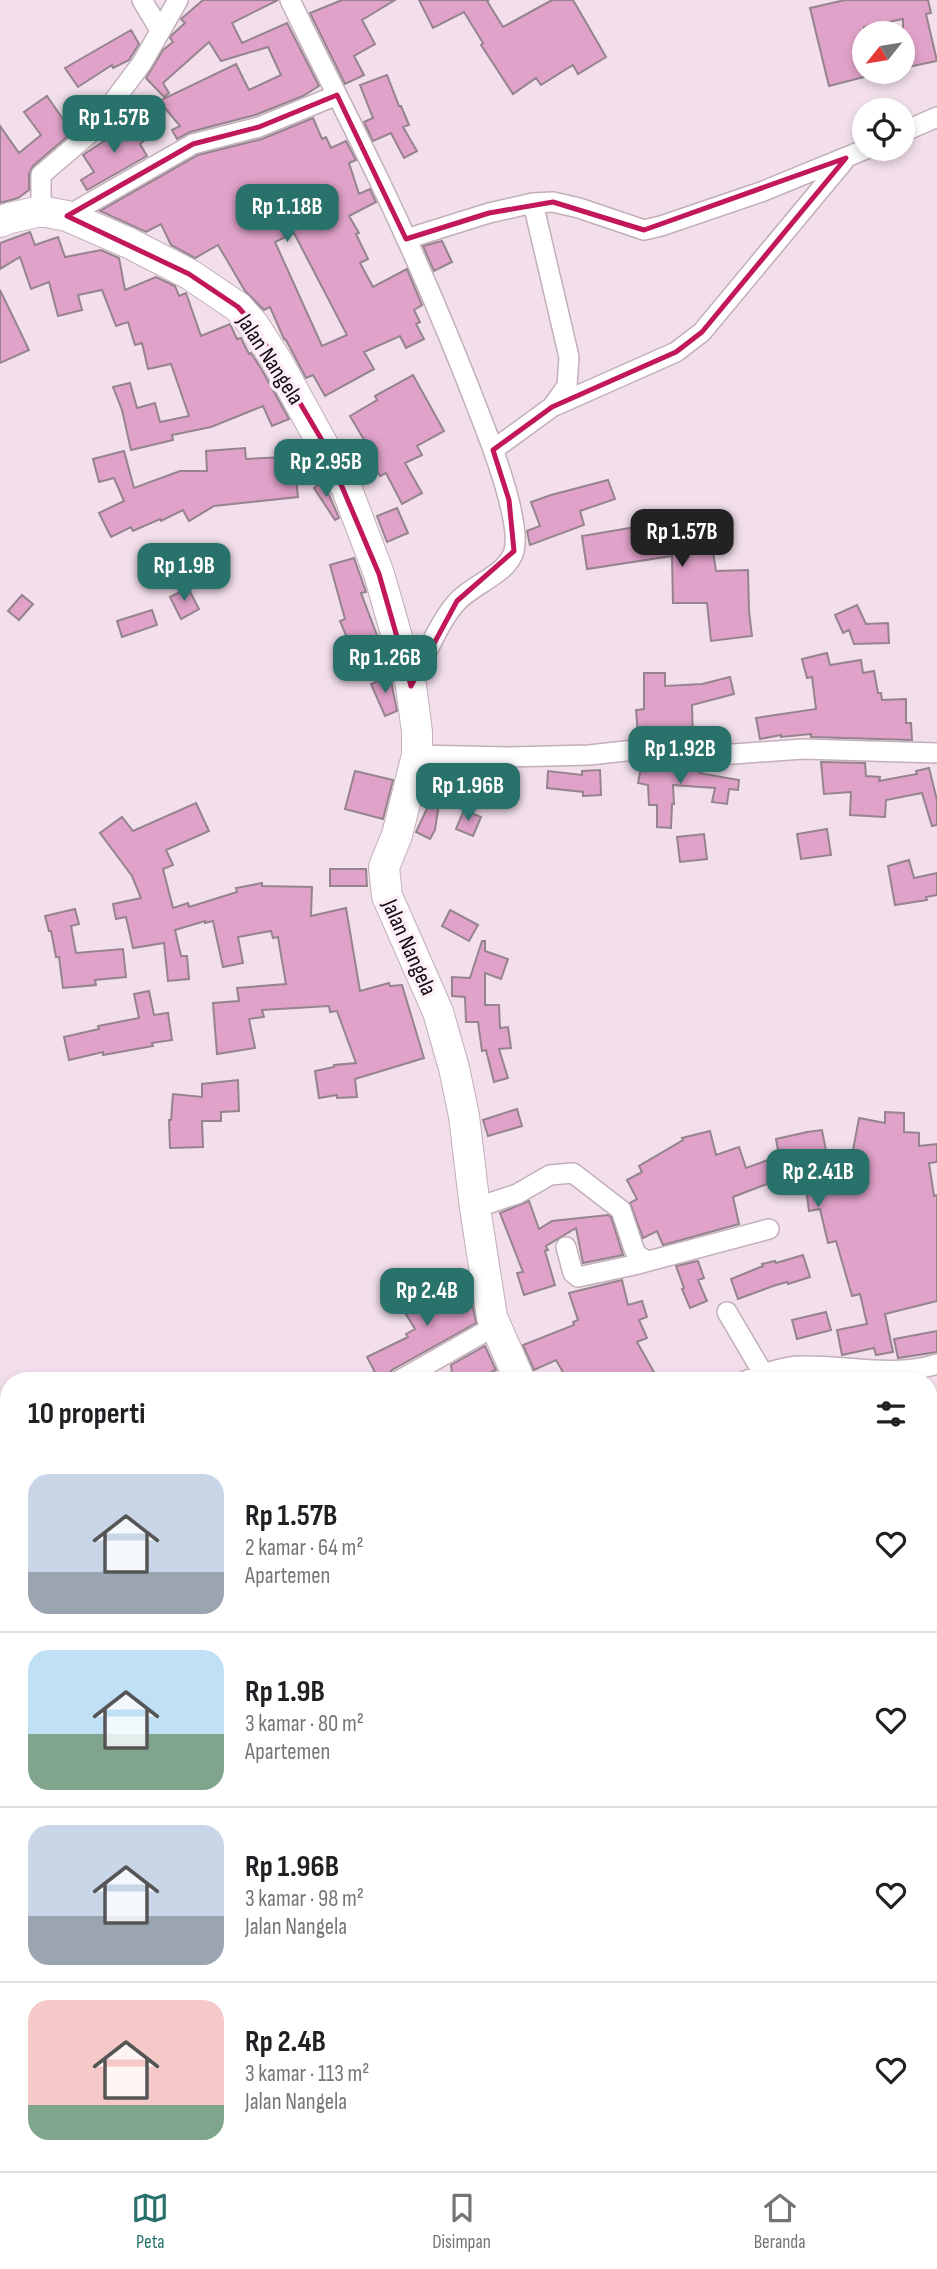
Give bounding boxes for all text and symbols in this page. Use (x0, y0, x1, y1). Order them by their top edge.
north arrow (852, 21, 915, 84)
map controls (852, 21, 915, 161)
pin: Rp 1.57B (42, 96, 186, 155)
button: locate (852, 98, 915, 161)
text: Rp 1.57B (79, 104, 149, 132)
pin: Rp 1.18B (215, 184, 359, 244)
text: Rp 1.18B (252, 193, 322, 221)
street label: Jalan Nangela (230, 308, 310, 410)
pin: Rp 2.95B (254, 440, 398, 499)
text: Rp 2.95B (290, 448, 362, 476)
pin: Rp 1.57B (610, 510, 754, 569)
text: Rp 1.57B (647, 518, 717, 546)
pin: Rp 1.9B (119, 544, 249, 603)
text: Rp 1.9B (153, 552, 215, 580)
pin: Rp 1.26B (313, 636, 457, 695)
text: Rp 1.26B (349, 644, 421, 672)
pin: Rp 1.92B (608, 726, 752, 786)
text: Rp 1.92B (644, 735, 716, 763)
pin: Rp 1.96B (396, 764, 540, 823)
text: Rp 1.96B (432, 772, 504, 800)
street label: Jalan Nangela (375, 894, 443, 1000)
pin: Rp 2.41B (746, 1150, 890, 1209)
text: Rp 2.41B (782, 1158, 854, 1186)
pin: Rp 2.4B (362, 1268, 492, 1328)
text: Rp 2.4B (396, 1277, 458, 1305)
icon: filters (872, 1395, 910, 1433)
text: 10 properti (28, 1396, 145, 1432)
text: Rp 1.57B (245, 1498, 337, 1534)
icon: home (84, 1502, 168, 1586)
icon: heart (872, 1525, 910, 1563)
text: 2 kamar · 64 m² (245, 1534, 364, 1562)
text: Apartemen (245, 1562, 330, 1590)
text: Rp 1.9B (245, 1674, 325, 1710)
icon: home (84, 1678, 168, 1762)
icon: heart (872, 1701, 910, 1739)
text: 3 kamar · 80 m² (245, 1710, 364, 1738)
text: Apartemen (245, 1738, 330, 1766)
text: Rp 1.96B (245, 1849, 339, 1885)
icon: home (84, 1853, 168, 1937)
icon: heart (872, 1876, 910, 1914)
text: 3 kamar · 98 m² (245, 1885, 364, 1913)
text: Jalan Nangela (245, 1913, 347, 1941)
text: Rp 2.4B (245, 2024, 326, 2060)
icon: home (84, 2028, 168, 2112)
icon: heart (872, 2051, 910, 2089)
text: 3 kamar · 113 m² (245, 2060, 369, 2088)
text: Jalan Nangela (245, 2088, 347, 2116)
tab: Peta (131, 2189, 169, 2254)
tab: Disimpan (432, 2189, 491, 2254)
tab: Beranda (754, 2189, 806, 2254)

